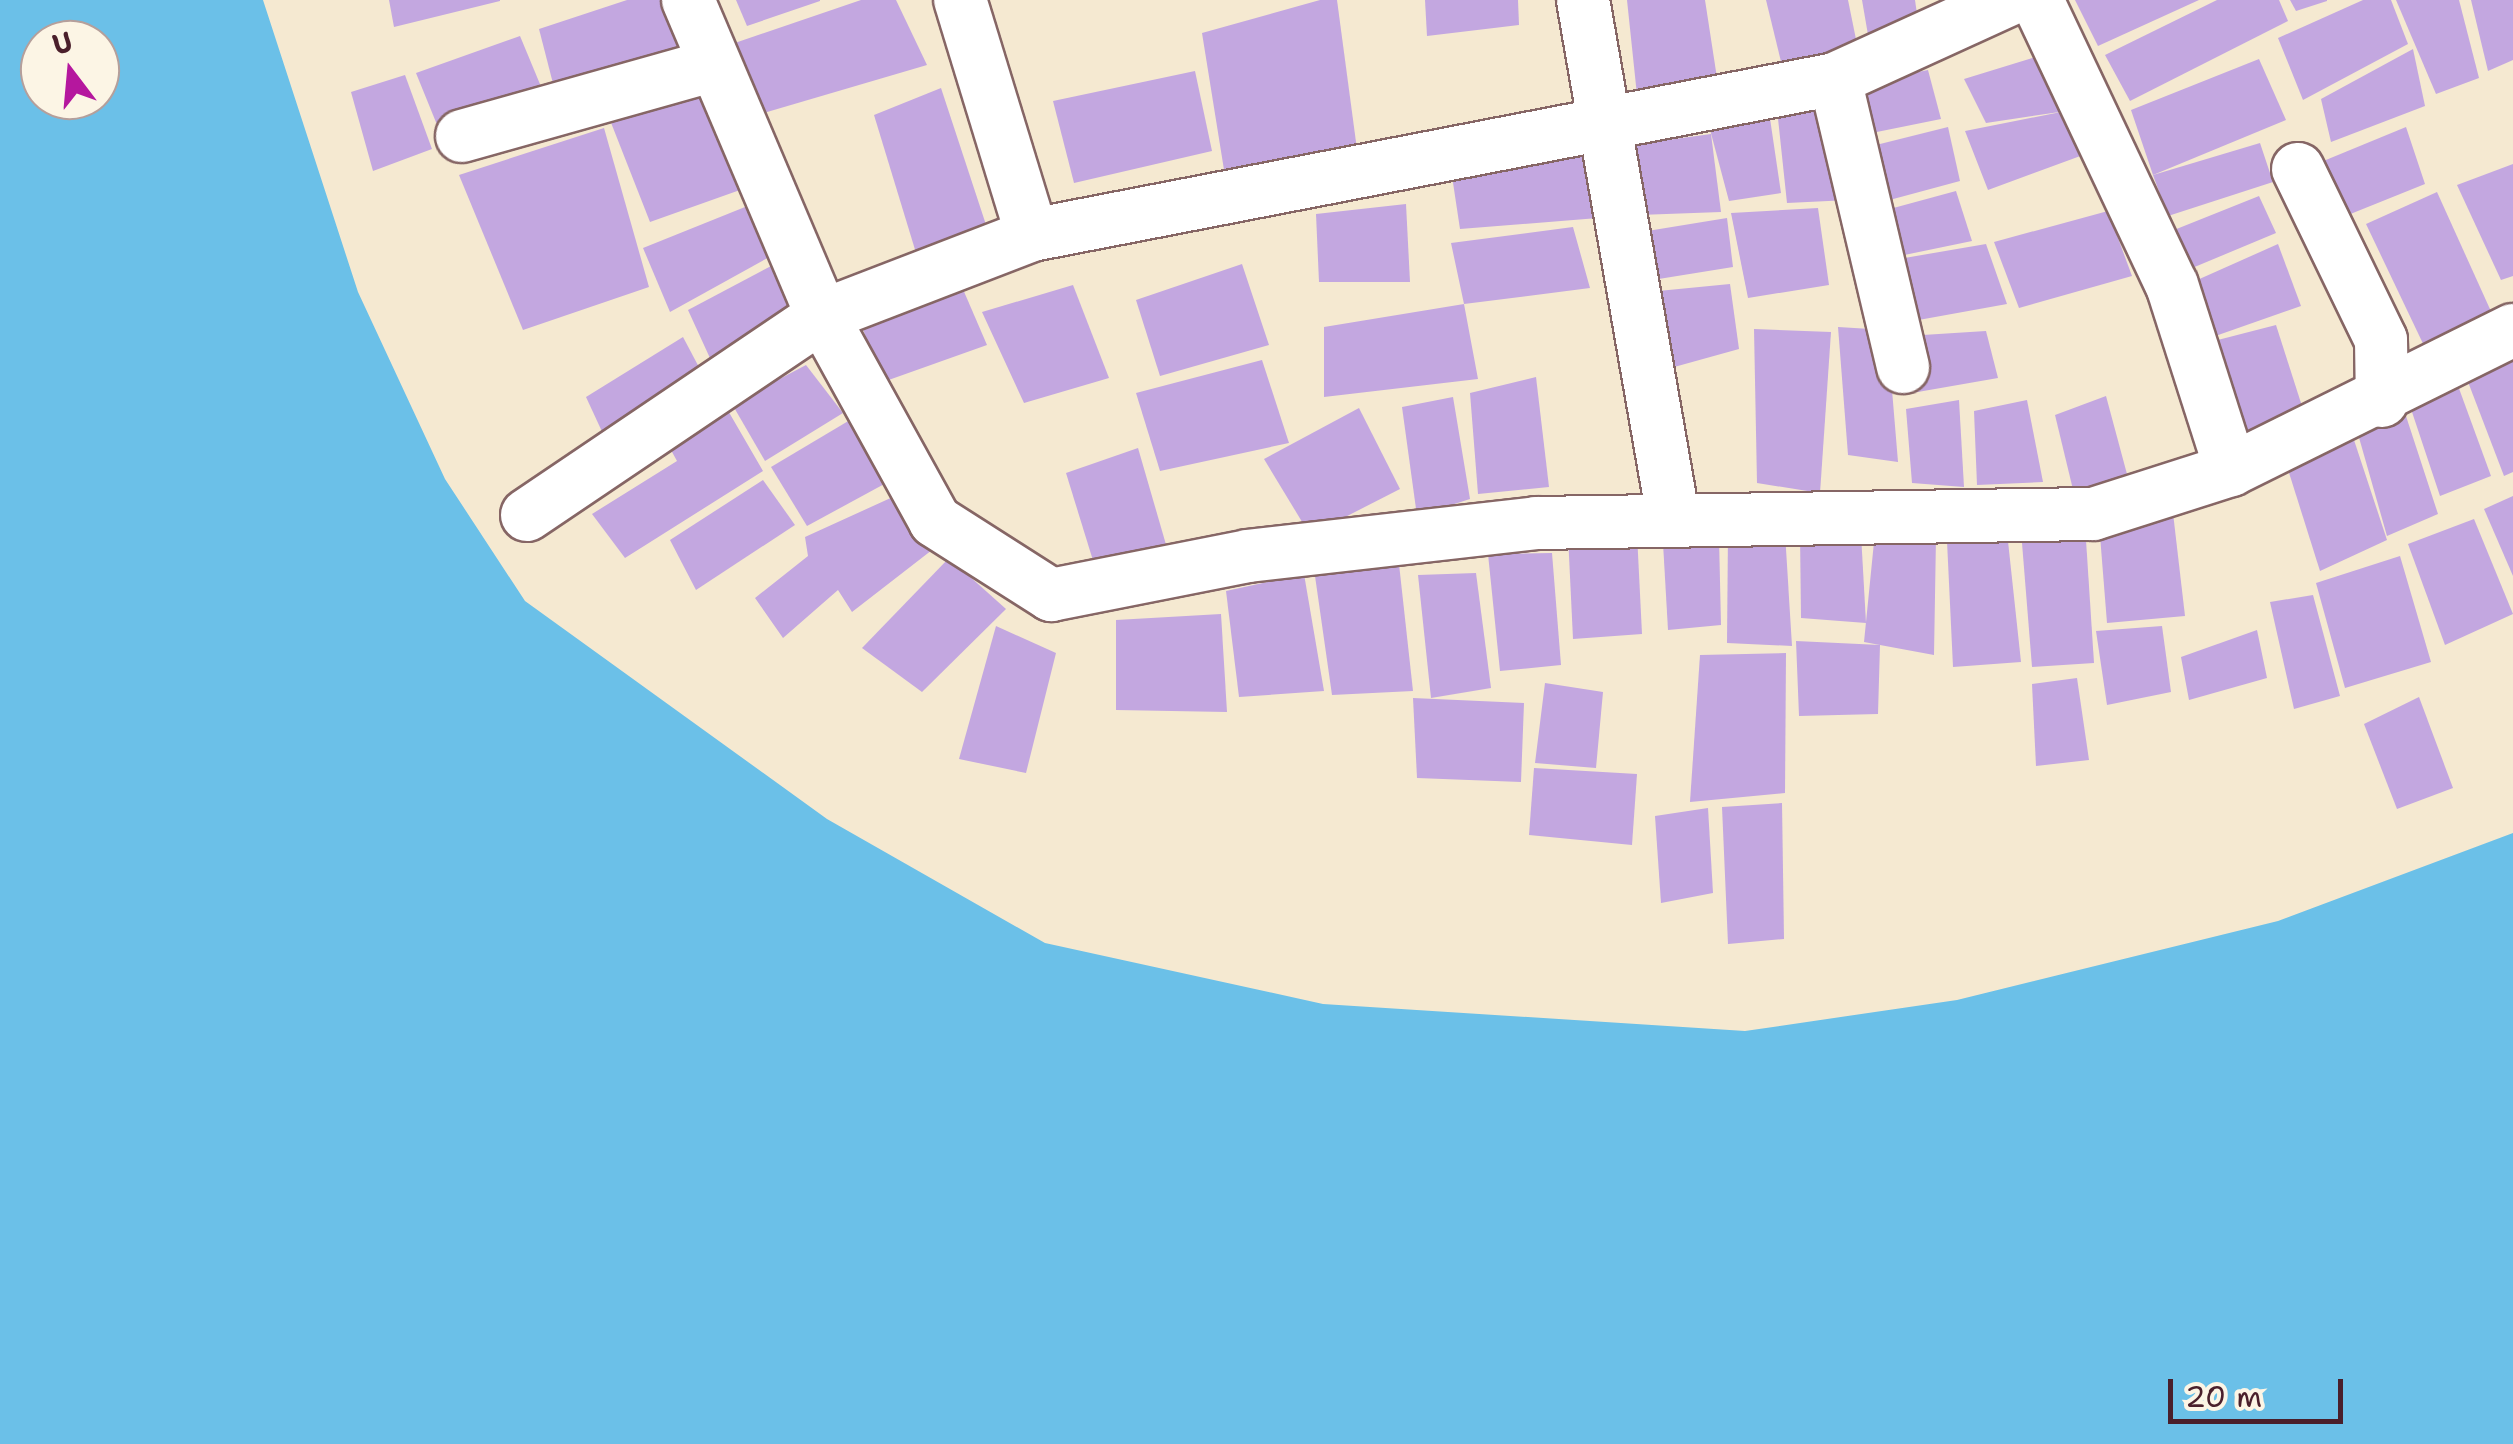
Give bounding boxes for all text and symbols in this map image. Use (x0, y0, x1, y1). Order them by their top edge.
north arrow (20, 20, 120, 120)
text: U (48, 22, 77, 64)
scale bar (2173, 1359, 2348, 1421)
text: 20 m (2185, 1376, 2262, 1417)

